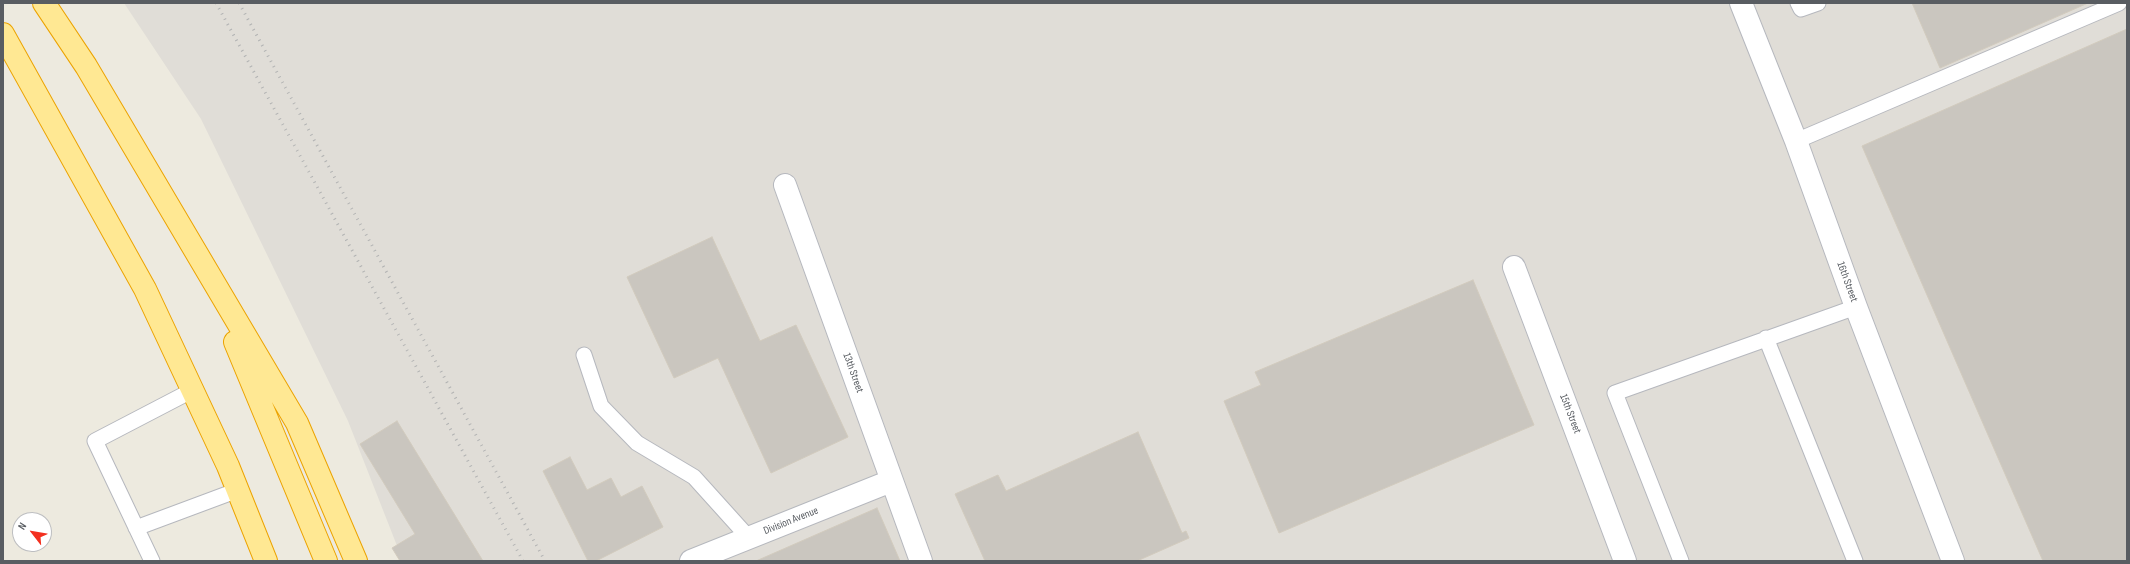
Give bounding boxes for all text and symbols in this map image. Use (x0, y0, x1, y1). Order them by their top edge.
street label: 16th Street (1834, 260, 1860, 304)
street label: 13th Street (840, 351, 866, 395)
street label: 15th Street (1556, 392, 1584, 436)
street label: Division Avenue (762, 504, 820, 538)
north arrow (12, 512, 52, 552)
text: N (15, 520, 29, 532)

